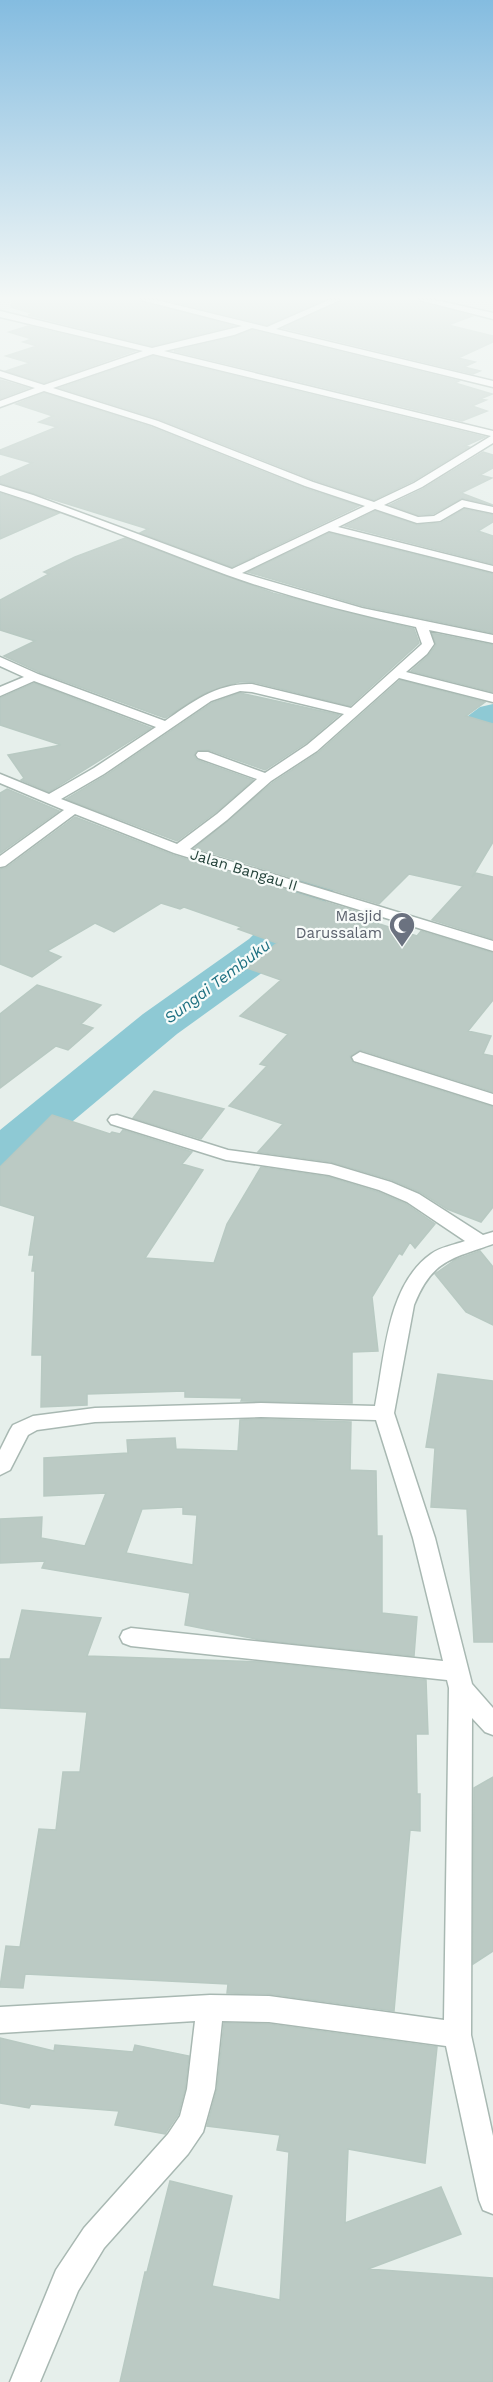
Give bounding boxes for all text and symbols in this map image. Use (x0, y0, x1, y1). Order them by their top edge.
street label: Jalan Bangau II (188, 845, 300, 895)
place label: Masjid Darussalam (296, 907, 382, 942)
mosque icon: Masjid Darussalam (387, 910, 417, 948)
water label: Sungai Tembuku (161, 935, 274, 1027)

